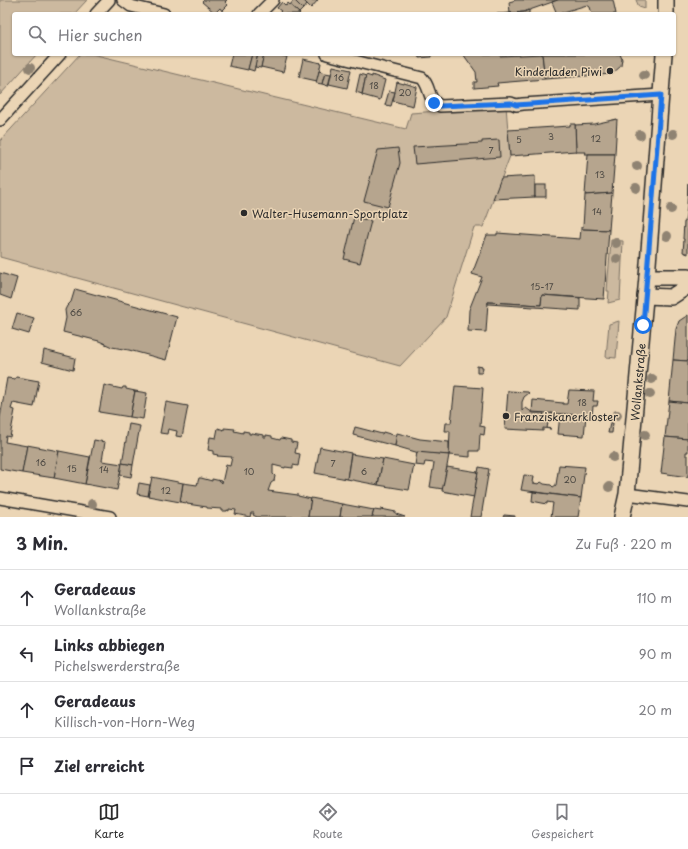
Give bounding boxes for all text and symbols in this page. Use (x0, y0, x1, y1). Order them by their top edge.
search box (12, 12, 676, 56)
icon: search (26, 23, 48, 45)
text: Hier suchen (58, 23, 143, 46)
place label: Kinderladen Piwi (515, 63, 602, 80)
marker: Kinderladen Piwi (605, 66, 615, 76)
house number: 16 (334, 70, 344, 84)
house number: 18 (369, 78, 379, 92)
house number: 20 (399, 85, 412, 99)
route end (425, 94, 443, 112)
house number: 3 (548, 129, 554, 143)
house number: 12 (591, 131, 601, 145)
house number: 5 (516, 132, 522, 146)
house number: 7 (488, 143, 494, 157)
house number: 13 (595, 167, 605, 181)
house number: 14 (592, 204, 602, 218)
place label: Walter-Husemann-Sportplatz (252, 205, 408, 222)
marker: Walter-Husemann-Sportplatz (239, 208, 249, 218)
house number: 15-17 (530, 279, 554, 293)
house number: 66 (70, 305, 82, 319)
route start (634, 316, 652, 334)
street label: Wollankstraße (626, 342, 650, 422)
house number: 18 (577, 395, 587, 409)
place label: Franziskanerkloster (514, 408, 619, 425)
marker: Franziskanerkloster (501, 411, 511, 421)
house number: 16 (36, 455, 46, 469)
house number: 7 (330, 456, 336, 470)
house number: 15 (67, 461, 77, 475)
house number: 14 (99, 462, 109, 476)
house number: 10 (244, 464, 255, 478)
house number: 6 (361, 464, 367, 478)
house number: 20 (564, 472, 577, 486)
house number: 12 (161, 483, 171, 497)
text: 3 Min. (16, 530, 68, 556)
text: Zu Fuß · 220 m (575, 534, 672, 553)
text: Geradeaus (54, 577, 136, 600)
icon: ahead (16, 587, 38, 609)
text: 110 m (637, 588, 672, 607)
text: Wollankstraße (54, 600, 146, 619)
text: Links abbiegen (54, 633, 165, 656)
icon: left (16, 643, 38, 665)
text: 90 m (639, 644, 672, 663)
text: Pichelswerderstraße (54, 656, 180, 675)
text: Geradeaus (54, 689, 136, 712)
icon: ahead (16, 699, 38, 721)
text: 20 m (638, 700, 672, 719)
text: Killisch-von-Horn-Weg (54, 712, 195, 731)
text: Ziel erreicht (54, 754, 145, 777)
icon: arrive (16, 755, 38, 777)
tab: Karte (94, 801, 124, 842)
tab: Route (313, 801, 343, 842)
tab: Gespeichert (531, 801, 594, 842)

